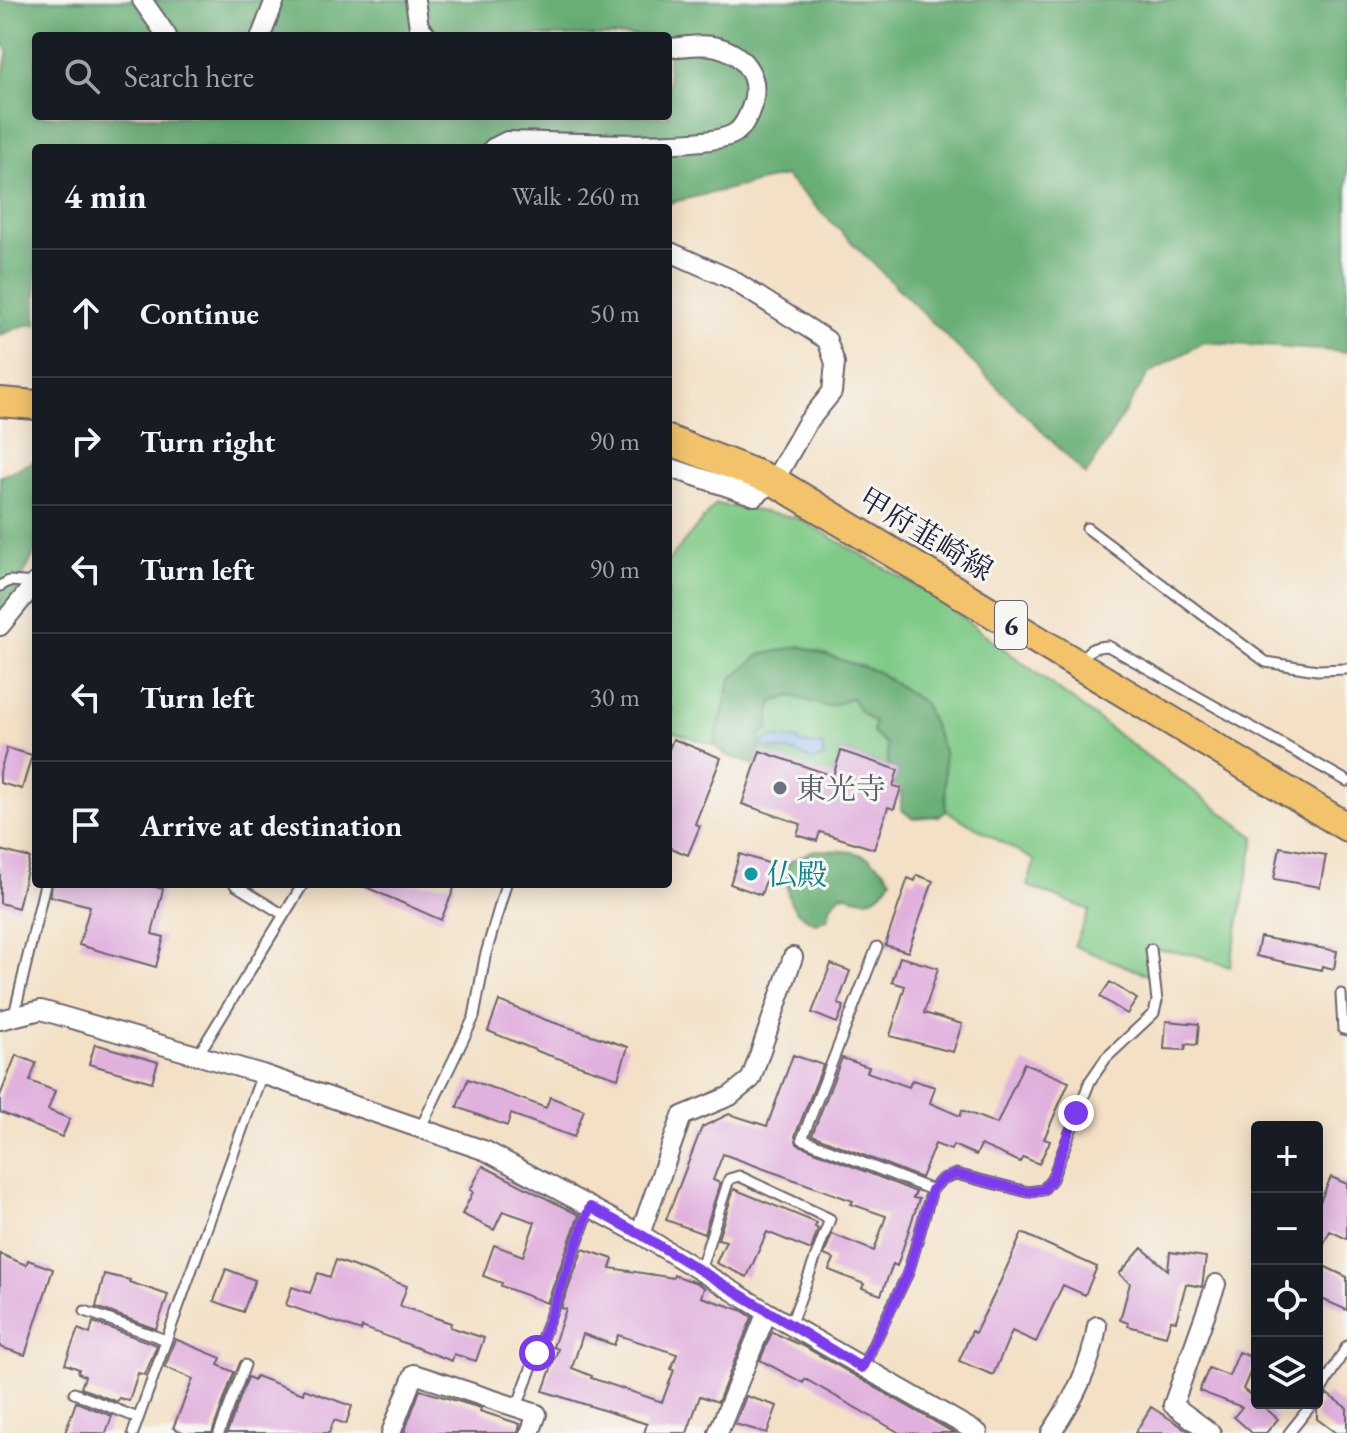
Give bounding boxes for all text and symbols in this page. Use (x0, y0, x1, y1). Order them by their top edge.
search box (32, 32, 672, 120)
icon: search (60, 54, 104, 98)
text: Search here (124, 57, 254, 96)
text: 4 min (64, 174, 147, 218)
text: Walk · 260 m (512, 179, 640, 213)
icon: ahead (64, 291, 108, 335)
text: Continue (140, 294, 259, 333)
text: 50 m (590, 296, 640, 330)
icon: right (64, 419, 108, 463)
text: Turn right (140, 422, 276, 461)
text: 90 m (590, 424, 640, 458)
street label: 甲府韮崎線 (852, 479, 1000, 589)
icon: left (64, 547, 108, 591)
text: Turn left (140, 550, 254, 589)
text: 90 m (590, 552, 640, 586)
road number: 6 (995, 601, 1027, 649)
icon: left (64, 675, 108, 719)
text: Turn left (140, 678, 254, 717)
text: 30 m (590, 680, 640, 714)
place label: 東光寺 (796, 769, 886, 808)
marker: 東光寺 (771, 779, 789, 797)
icon: arrive (64, 803, 108, 847)
text: Arrive at destination (140, 806, 402, 845)
place label: 仏殿 (767, 855, 827, 894)
marker: 仏殿 (742, 865, 760, 883)
route end (1058, 1095, 1094, 1131)
map controls (1251, 1121, 1323, 1409)
button: + (1251, 1121, 1323, 1193)
button: − (1251, 1193, 1323, 1265)
button: locate (1251, 1265, 1323, 1337)
route start (519, 1335, 555, 1371)
button: layers (1251, 1337, 1323, 1409)

